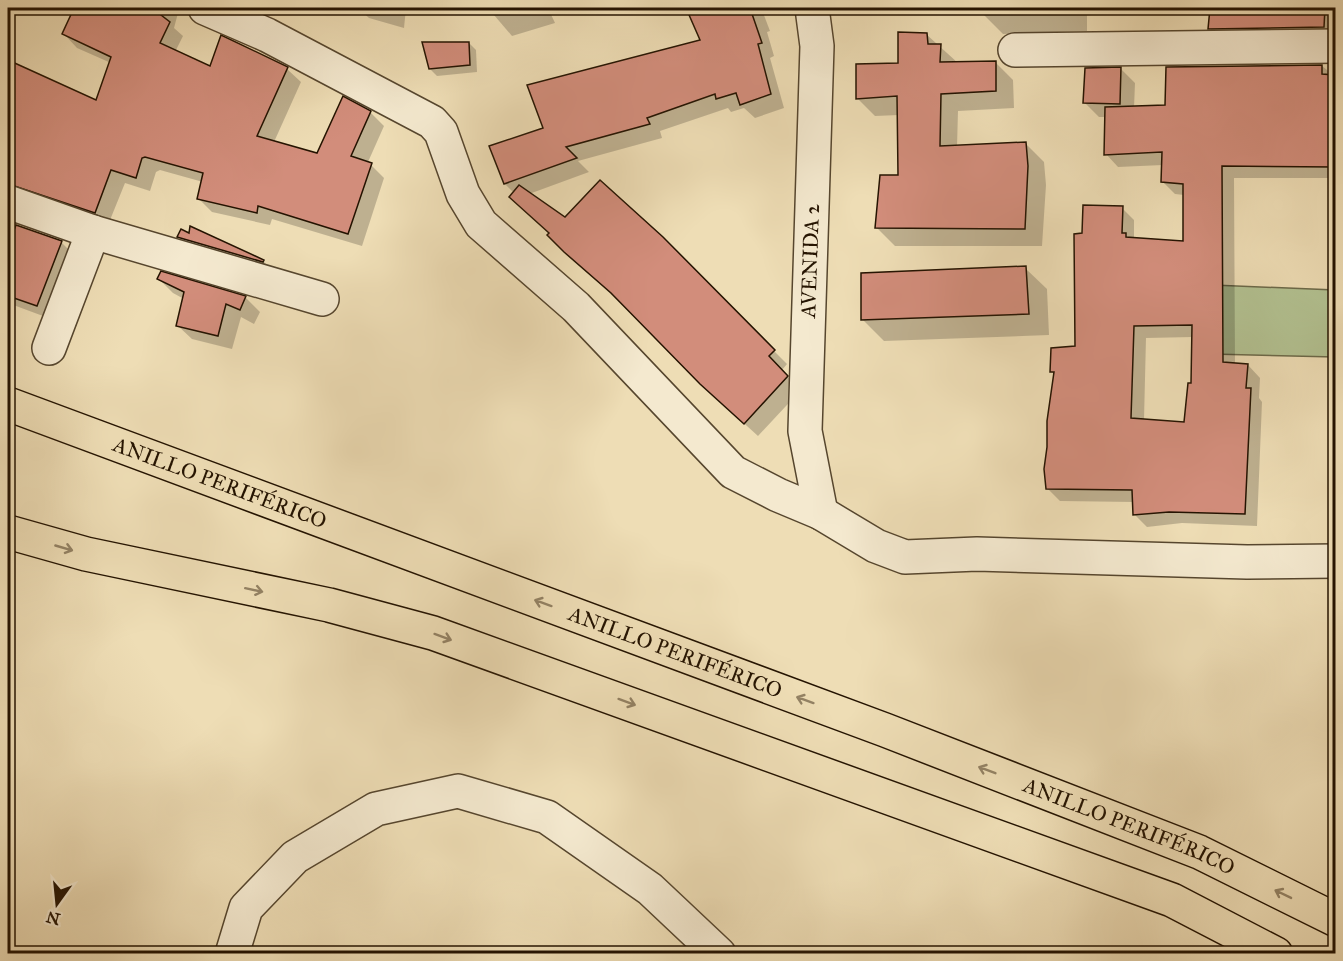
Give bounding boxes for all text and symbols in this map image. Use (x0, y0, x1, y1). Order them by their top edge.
street label: AVENIDA 2 (795, 203, 825, 320)
street label: ANILLO PERIFÉRICO (108, 431, 330, 534)
one-way arrow (54, 543, 73, 554)
one-way arrow (244, 584, 263, 596)
one-way arrow (535, 597, 553, 608)
street label: ANILLO PERIFÉRICO (564, 600, 786, 704)
one-way arrow (433, 632, 452, 643)
one-way arrow (796, 694, 815, 705)
one-way arrow (617, 698, 636, 709)
one-way arrow (978, 764, 997, 775)
street label: ANILLO PERIFÉRICO (1019, 772, 1239, 881)
north arrow (27, 874, 87, 934)
one-way arrow (1274, 887, 1292, 899)
text: N (44, 907, 62, 929)

